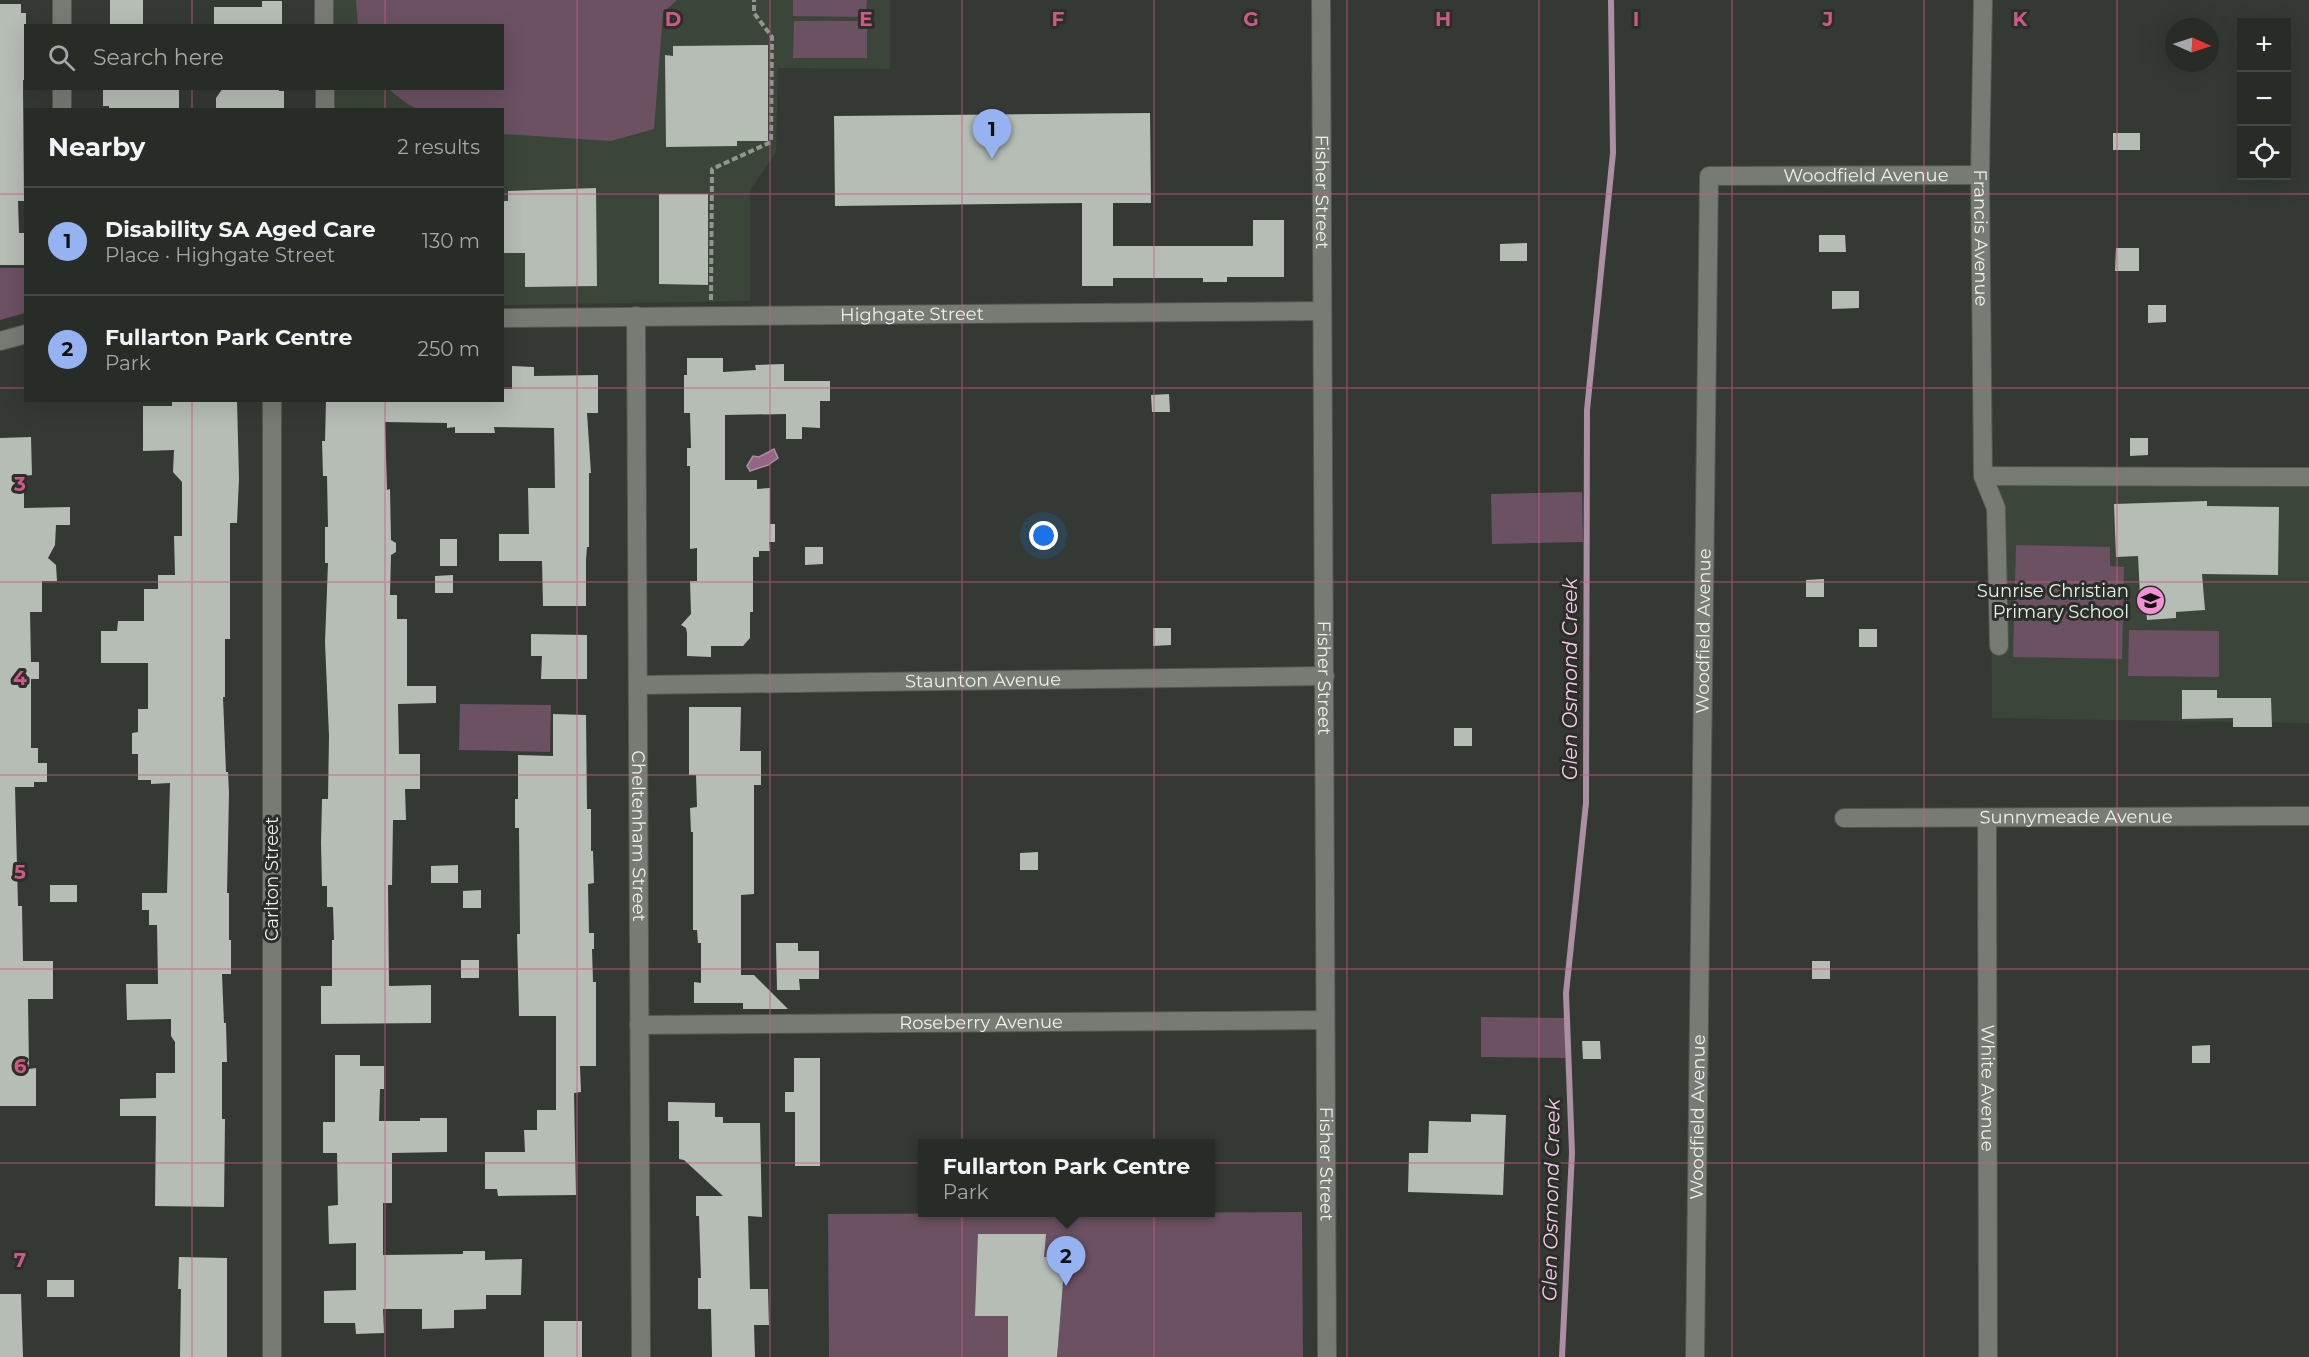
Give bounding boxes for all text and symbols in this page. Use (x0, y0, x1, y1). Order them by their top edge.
text: D (665, 7, 681, 31)
text: E (859, 7, 873, 31)
text: F (1052, 7, 1065, 31)
text: G (1243, 7, 1259, 31)
text: H (1435, 7, 1451, 31)
text: I (1633, 7, 1639, 31)
text: J (1822, 7, 1833, 31)
text: K (2013, 7, 2029, 31)
north arrow (2165, 18, 2219, 72)
map controls (2237, 18, 2291, 180)
button: + (2237, 18, 2291, 72)
search box (24, 24, 504, 90)
icon: search (45, 41, 78, 74)
text: Search here (93, 44, 224, 71)
button: − (2237, 72, 2291, 126)
pin: 1 (972, 110, 1012, 159)
button: locate (2237, 126, 2291, 180)
text: Nearby (48, 131, 145, 163)
text: 2 results (397, 135, 480, 159)
street label: Fisher Street (1311, 135, 1333, 249)
street label: Woodfield Avenue (1783, 164, 1949, 187)
street label: Francis Avenue (1969, 169, 1992, 307)
text: Disability SA Aged Care (105, 216, 376, 243)
text: 1 (64, 229, 71, 253)
text: 130 m (422, 229, 480, 253)
text: Place · Highgate Street (105, 243, 335, 267)
street label: Highgate Street (840, 303, 984, 326)
text: Fullarton Park Centre (105, 324, 352, 351)
text: 2 (62, 337, 73, 361)
text: 250 m (418, 337, 480, 361)
text: Park (105, 351, 151, 375)
text: 3 (13, 472, 26, 496)
your location (1029, 521, 1058, 550)
street label: Woodfield Avenue (1692, 548, 1716, 714)
water label: Glen Osmond Creek (1558, 577, 1582, 780)
place label: Sunrise Christian Primary School (1977, 580, 2129, 623)
school or university icon: Sunrise Christian Primary School (2134, 585, 2166, 617)
street label: Fisher Street (1313, 621, 1335, 735)
text: 4 (13, 666, 27, 690)
street label: Staunton Avenue (905, 668, 1061, 693)
street label: Cheltenham Street (627, 750, 650, 922)
street label: Sunnymeade Avenue (1979, 806, 2173, 828)
street label: Carlton Street (261, 817, 283, 941)
text: 5 (14, 860, 26, 884)
street label: Roseberry Avenue (899, 1011, 1063, 1034)
street label: White Avenue (1976, 1024, 1999, 1152)
street label: Woodfield Avenue (1686, 1034, 1710, 1200)
text: 6 (14, 1054, 27, 1078)
water label: Glen Osmond Creek (1537, 1097, 1565, 1301)
street label: Fisher Street (1315, 1107, 1337, 1221)
popup (918, 1139, 1215, 1217)
text: Fullarton Park Centre (943, 1153, 1190, 1180)
text: Park (943, 1180, 989, 1204)
pin: 2 (1046, 1236, 1086, 1286)
text: 7 (14, 1248, 26, 1272)

